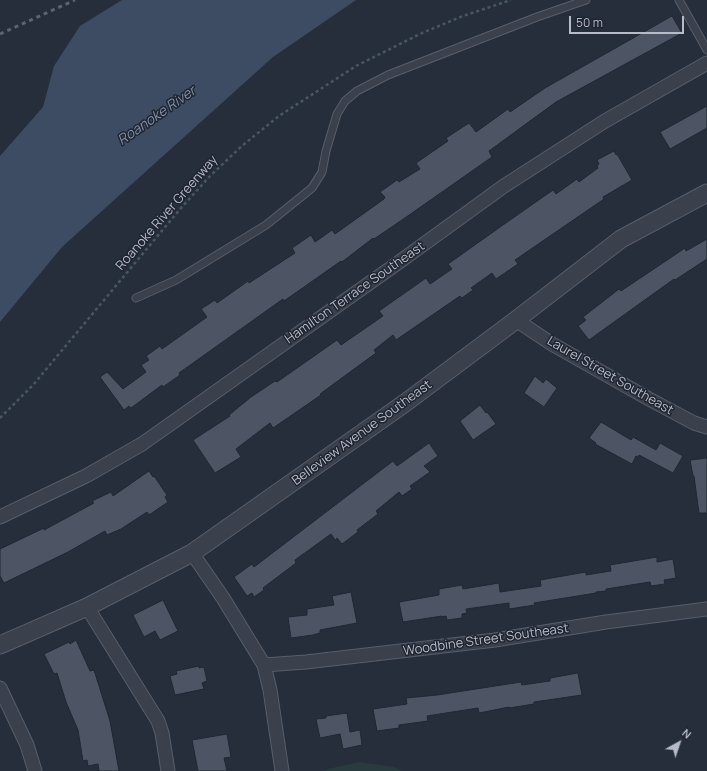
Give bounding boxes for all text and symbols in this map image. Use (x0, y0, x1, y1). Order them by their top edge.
scale bar (571, 8, 686, 34)
text: 50 m (576, 14, 603, 31)
water label: Roanoke River (115, 83, 199, 149)
street label: Roanoke River Greenway (113, 152, 221, 274)
street label: Hamilton Terrace Southeast (282, 239, 428, 347)
street label: Laurel Street Southeast (544, 333, 676, 419)
street label: Belleview Avenue Southeast (289, 377, 435, 489)
street label: Woodbine Street Southeast (402, 621, 570, 659)
north arrow (659, 723, 699, 763)
text: N (679, 725, 695, 742)

